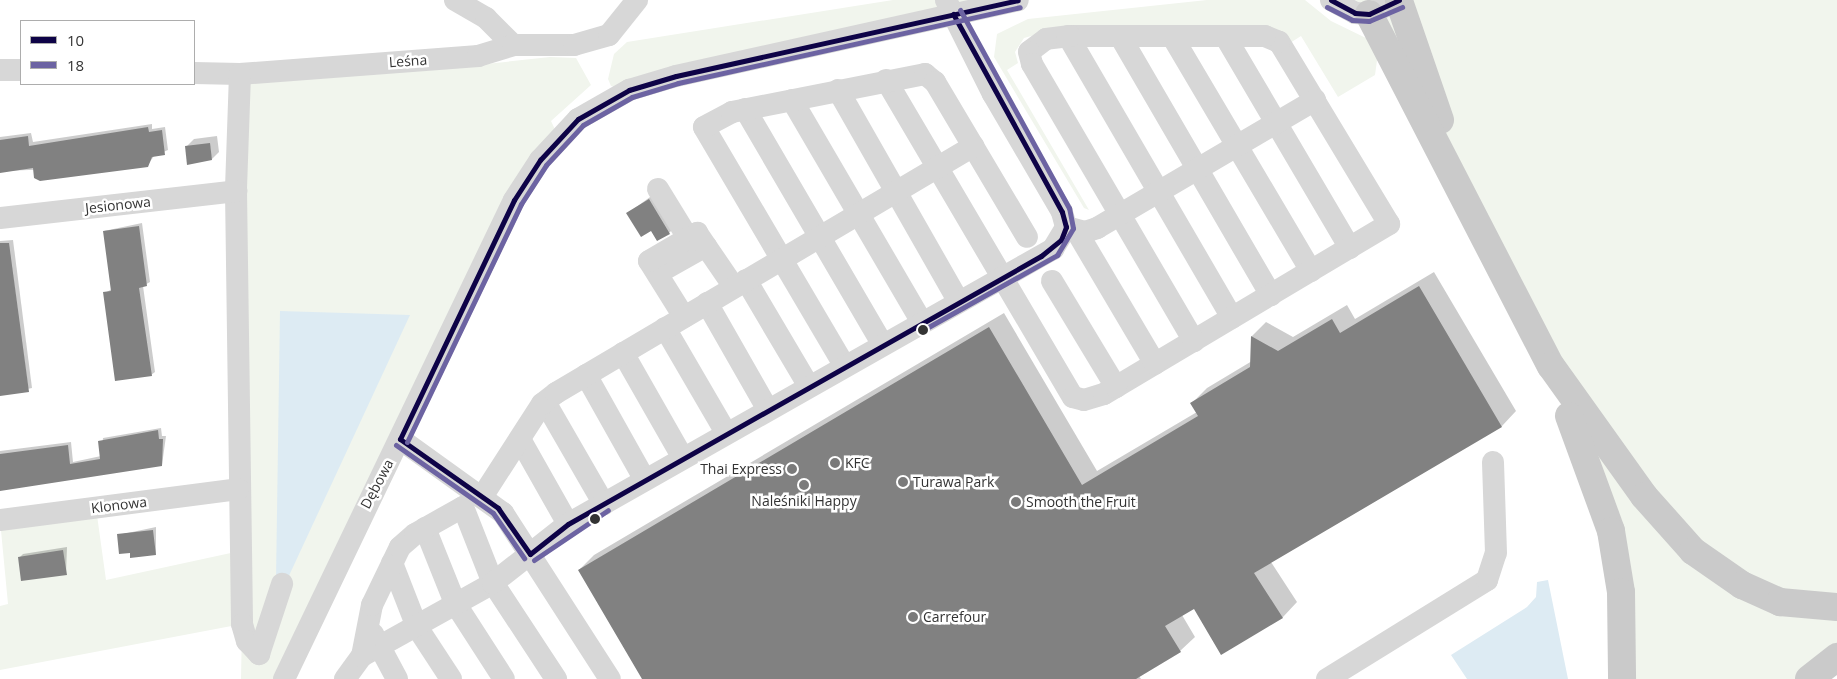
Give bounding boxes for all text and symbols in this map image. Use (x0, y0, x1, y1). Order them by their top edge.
legend (20, 20, 195, 85)
text: 10 (67, 30, 84, 50)
street label: Leśna (388, 51, 428, 71)
text: 18 (67, 55, 84, 75)
street label: Jesionowa (84, 193, 152, 217)
unlabelled marker (918, 325, 928, 335)
place label: KFC (845, 455, 870, 471)
street label: Dębowa (357, 456, 397, 512)
marker: KFC (829, 457, 841, 469)
place label: Thai Express (700, 461, 782, 477)
marker: Thai Express (786, 463, 798, 475)
place label: Turawa Park (913, 474, 994, 490)
marker: Turawa Park (897, 476, 909, 488)
marker: Naleśniki Happy (798, 479, 810, 491)
street label: Klonowa (90, 493, 148, 517)
place label: Naleśniki Happy (751, 493, 857, 509)
place label: Smooth the Fruit (1026, 494, 1136, 510)
marker: Smooth the Fruit (1010, 496, 1022, 508)
unlabelled marker (590, 514, 600, 524)
place label: Carrefour (923, 609, 986, 625)
marker: Carrefour (907, 611, 919, 623)

